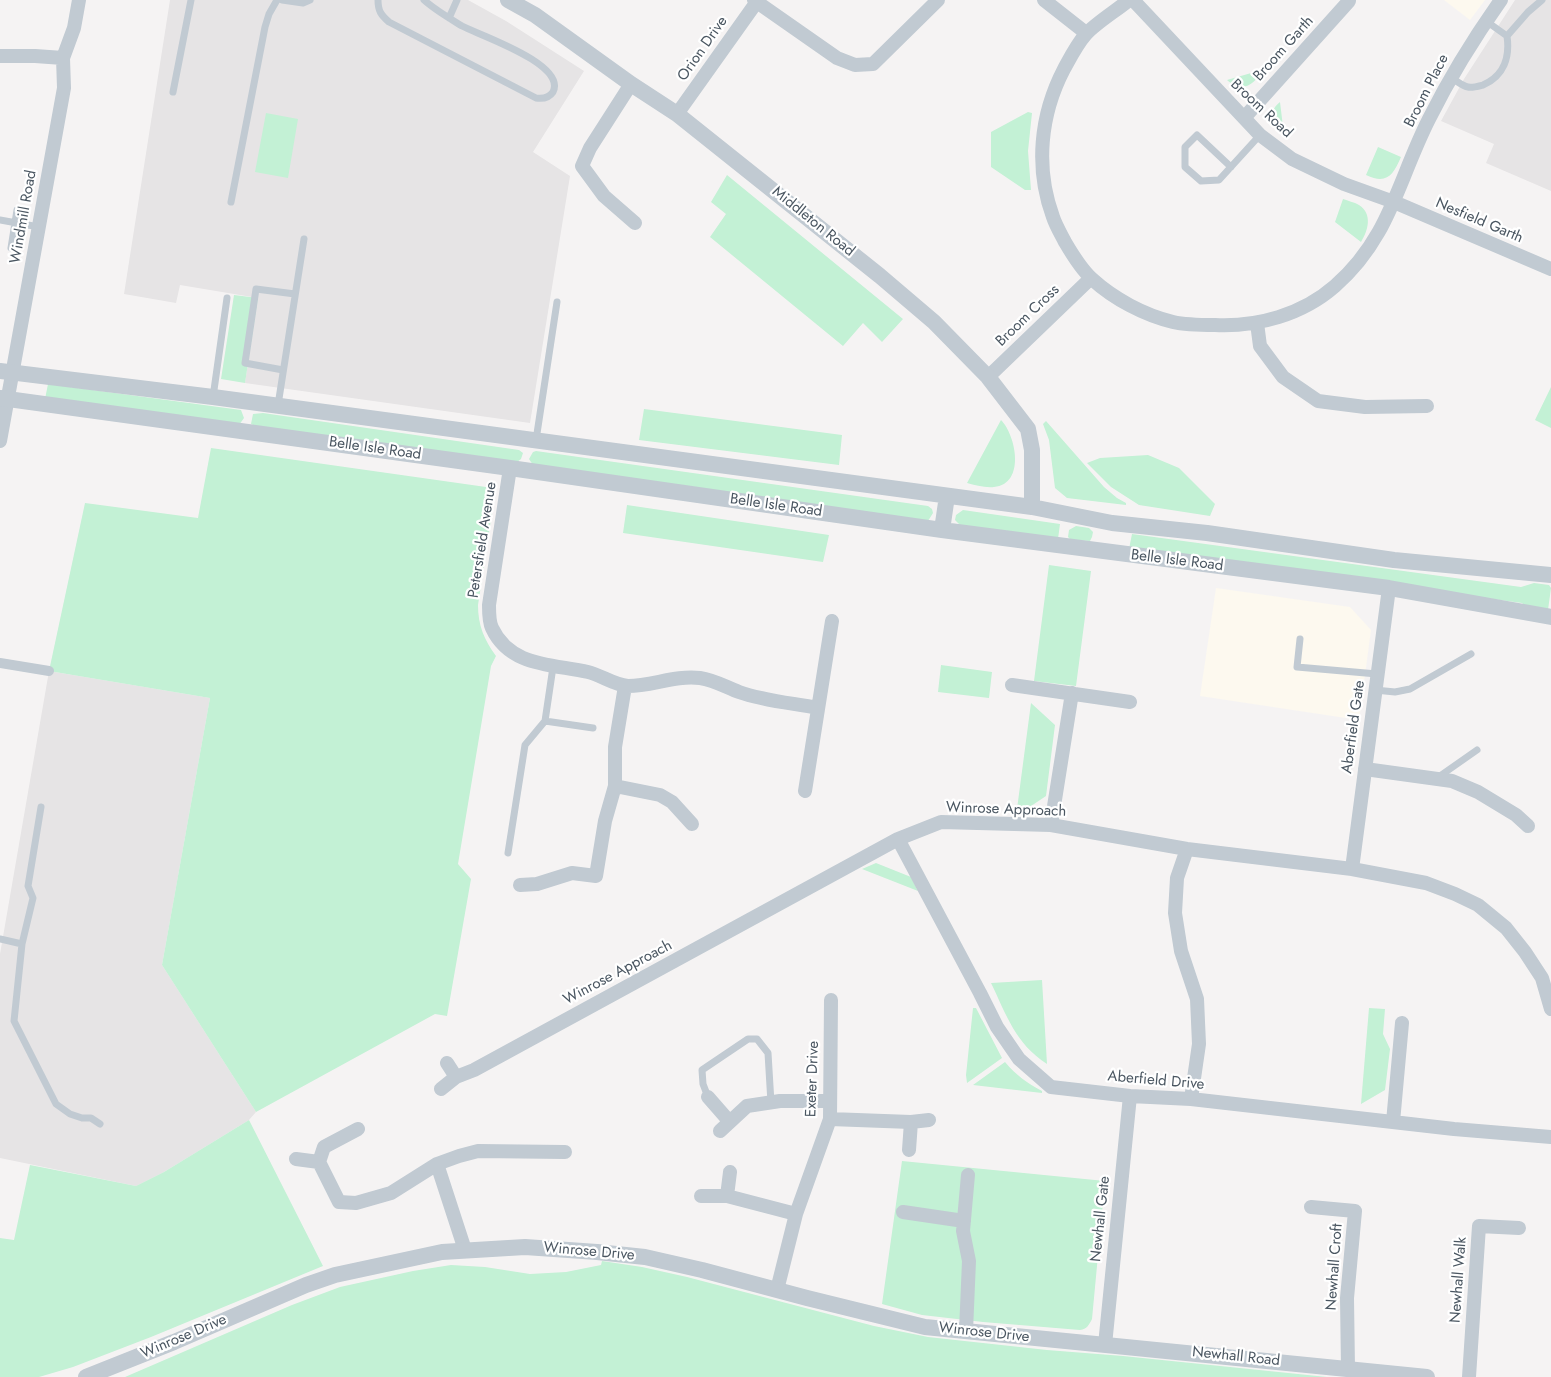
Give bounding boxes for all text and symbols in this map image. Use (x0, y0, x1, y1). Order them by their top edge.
street label: Orion Drive (674, 13, 732, 85)
street label: Broom Garth (1250, 13, 1318, 85)
street label: Broom Place (1401, 51, 1453, 131)
street label: Broom Road (1226, 76, 1296, 142)
street label: Windmill Road (7, 169, 41, 265)
street label: Middleton Road (768, 183, 858, 261)
street label: Nesfield Garth (1433, 194, 1525, 248)
street label: Broom Cross (992, 281, 1064, 351)
street label: Belle Isle Road (328, 434, 422, 464)
street label: Petersfield Avenue (465, 481, 501, 599)
street label: Belle Isle Road (729, 491, 823, 521)
street label: Belle Isle Road (1130, 546, 1224, 576)
street label: Aberfield Gate (1339, 679, 1369, 775)
street label: Winrose Approach (946, 799, 1066, 821)
street label: Winrose Approach (561, 937, 675, 1009)
street label: Exeter Drive (803, 1041, 823, 1117)
street label: Aberfield Drive (1107, 1068, 1205, 1094)
street label: Newhall Gate (1088, 1175, 1114, 1263)
street label: Newhall Croft (1323, 1223, 1347, 1311)
street label: Newhall Walk (1447, 1236, 1471, 1324)
street label: Winrose Drive (543, 1239, 635, 1265)
street label: Winrose Drive (138, 1311, 230, 1363)
street label: Winrose Drive (938, 1319, 1030, 1347)
street label: Newhall Road (1191, 1343, 1281, 1371)

